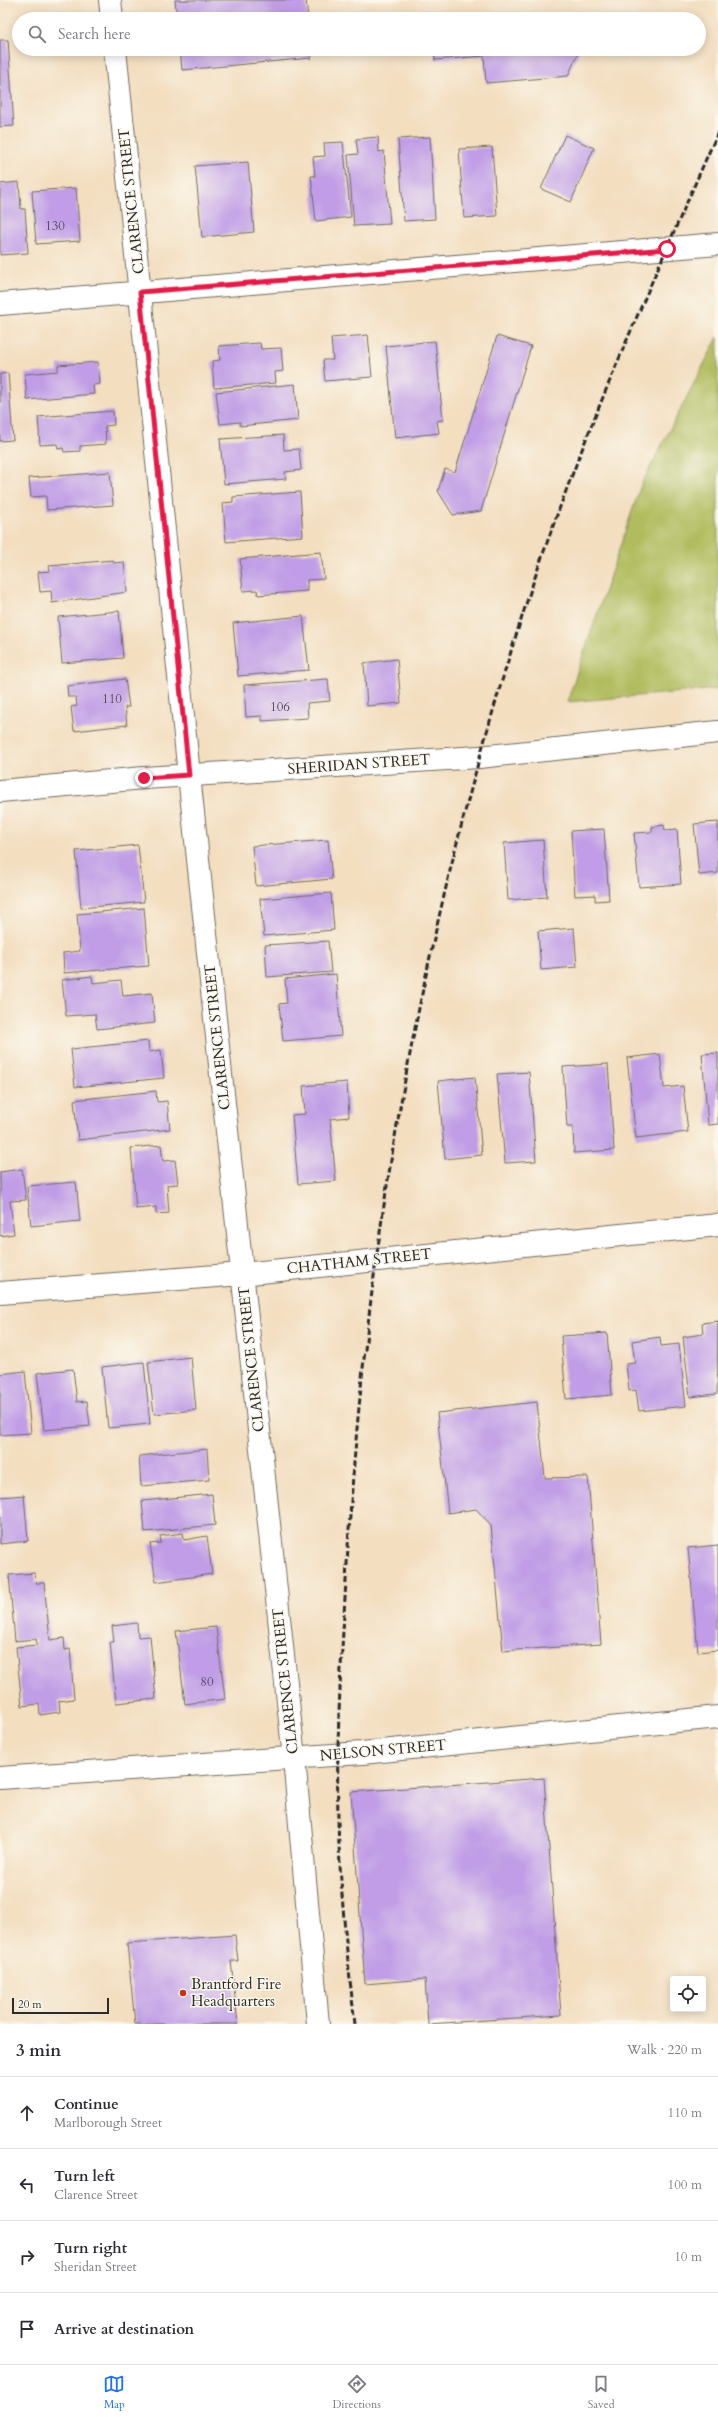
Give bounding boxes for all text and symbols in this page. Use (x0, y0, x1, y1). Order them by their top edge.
search box (12, 12, 706, 56)
icon: search (26, 23, 48, 45)
text: Search here (58, 24, 131, 44)
street label: CLARENCE STREET (113, 127, 149, 275)
house number: 130 (45, 217, 65, 235)
route start (658, 240, 676, 258)
house number: 110 (102, 690, 122, 708)
house number: 106 (270, 698, 290, 716)
street label: SHERIDAN STREET (287, 749, 431, 779)
route end (135, 769, 153, 787)
street label: CLARENCE STREET (199, 963, 235, 1111)
street label: CHATHAM STREET (286, 1243, 432, 1279)
street label: CLARENCE STREET (233, 1285, 269, 1433)
street label: CLARENCE STREET (267, 1607, 303, 1755)
house number: 80 (200, 1673, 214, 1691)
street label: NELSON STREET (319, 1735, 447, 1765)
place label: Brantford Fire Headquarters (191, 1974, 282, 2011)
map controls (670, 1976, 706, 2012)
button: locate (670, 1976, 706, 2012)
marker: Brantford Fire Headquarters (178, 1988, 188, 1998)
scale bar (12, 1996, 109, 2015)
text: 20 m (18, 1997, 42, 2012)
text: 3 min (16, 2039, 61, 2062)
text: Walk · 220 m (627, 2041, 702, 2059)
text: Continue (54, 2094, 119, 2114)
icon: ahead (16, 2102, 38, 2124)
text: 110 m (668, 2104, 702, 2122)
text: Marlborough Street (54, 2114, 162, 2132)
text: Turn left (54, 2166, 115, 2186)
icon: left (16, 2174, 38, 2196)
text: 100 m (668, 2176, 702, 2194)
text: Clarence Street (54, 2186, 138, 2204)
text: Turn right (54, 2238, 127, 2258)
icon: right (16, 2246, 38, 2268)
text: 10 m (674, 2248, 702, 2266)
text: Sheridan Street (54, 2258, 137, 2276)
icon: arrive (16, 2318, 38, 2340)
text: Arrive at destination (54, 2319, 194, 2339)
tab: Map (103, 2373, 125, 2412)
tab: Directions (332, 2373, 381, 2412)
tab: Saved (588, 2373, 615, 2412)

